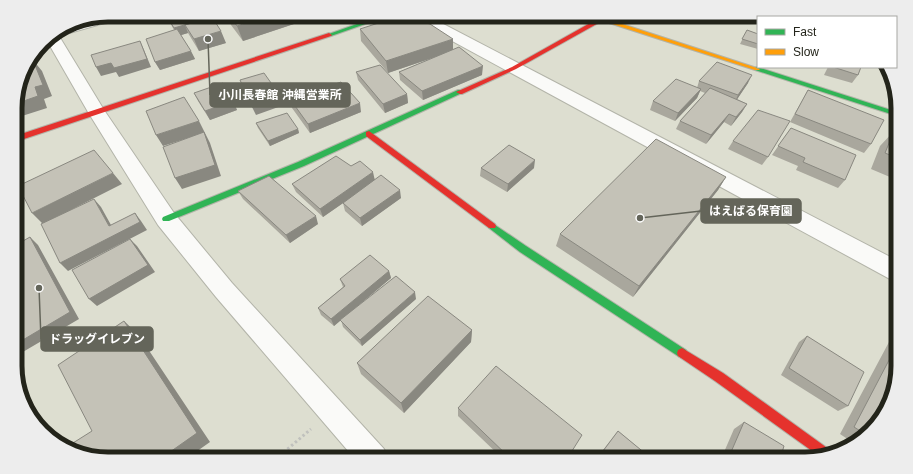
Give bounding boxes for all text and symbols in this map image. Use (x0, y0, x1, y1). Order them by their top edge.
legend (757, 16, 897, 68)
text: Fast (793, 25, 817, 39)
text: Slow (793, 45, 819, 59)
callout: 小川長春館 沖縄営業所 (210, 83, 350, 107)
text: 小川長春館 沖縄営業所 (218, 88, 342, 102)
callout: はえばる保育園 (701, 199, 801, 223)
text: はえばる保育園 (709, 204, 793, 218)
callout: ドラッグイレブン (41, 327, 153, 351)
text: ドラッグイレブン (49, 332, 145, 346)

